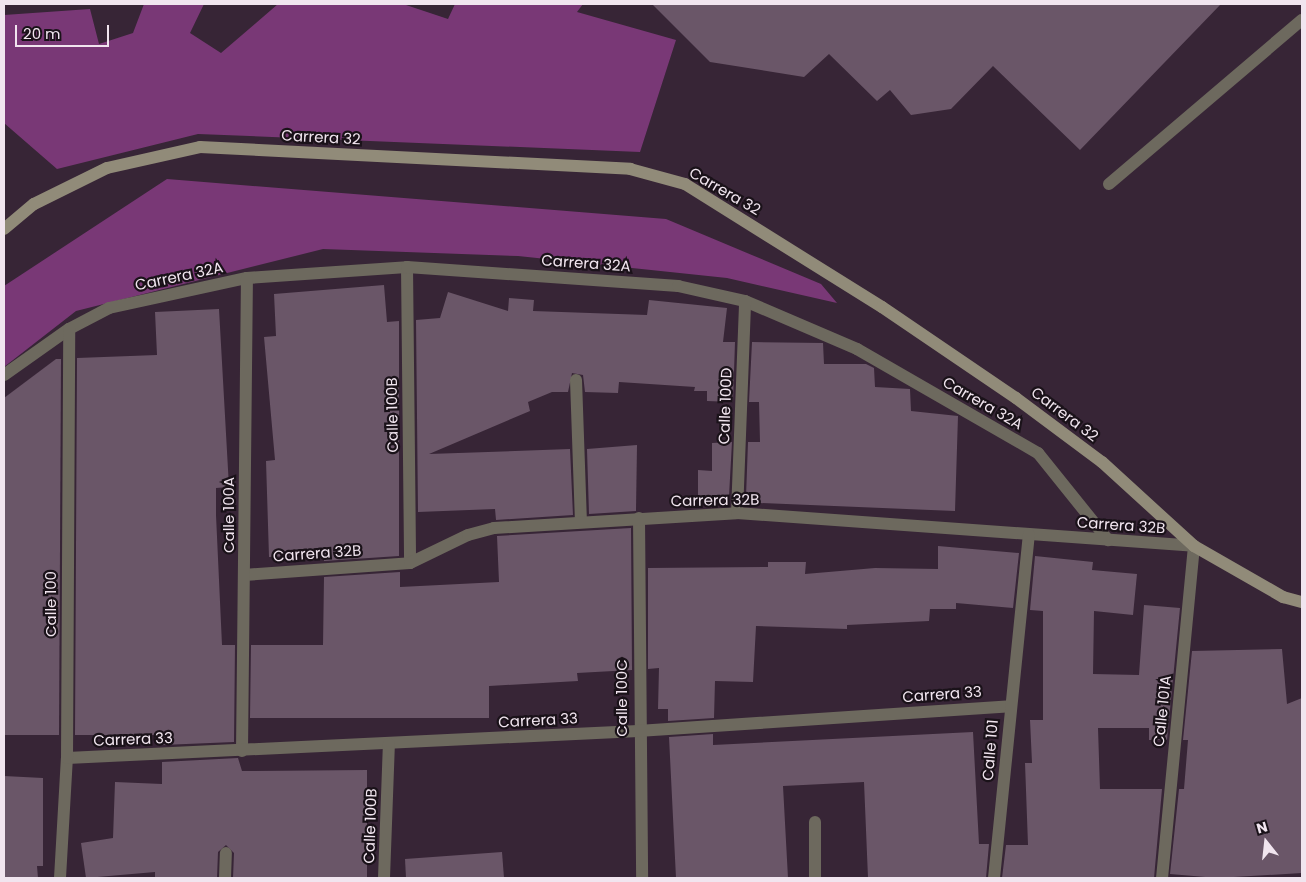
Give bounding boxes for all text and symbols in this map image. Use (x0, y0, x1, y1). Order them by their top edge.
scale bar (18, 15, 111, 47)
text: 20 m (23, 23, 61, 44)
street label: Carrera 32 (281, 126, 361, 148)
street label: Carrera 32 (686, 163, 764, 219)
street label: Carrera 32A (541, 251, 631, 275)
street label: Carrera 32A (133, 258, 225, 294)
street label: Calle 100D (715, 367, 735, 445)
street label: Carrera 32A (940, 373, 1026, 433)
street label: Calle 100B (382, 377, 402, 453)
street label: Carrera 32 (1028, 383, 1102, 445)
street label: Calle 100A (220, 477, 238, 553)
street label: Carrera 32B (671, 490, 759, 510)
street label: Carrera 32B (1076, 513, 1166, 537)
street label: Carrera 32B (272, 541, 362, 565)
street label: Calle 100 (42, 571, 60, 637)
street label: Calle 100C (613, 659, 631, 737)
street label: Calle 101A (1149, 674, 1175, 748)
street label: Carrera 33 (902, 682, 982, 706)
street label: Carrera 33 (498, 709, 578, 731)
street label: Calle 101 (978, 719, 1002, 781)
street label: Carrera 33 (93, 729, 173, 749)
street label: Calle 100B (360, 788, 380, 864)
north arrow (1241, 817, 1291, 867)
text: N (1254, 817, 1270, 839)

